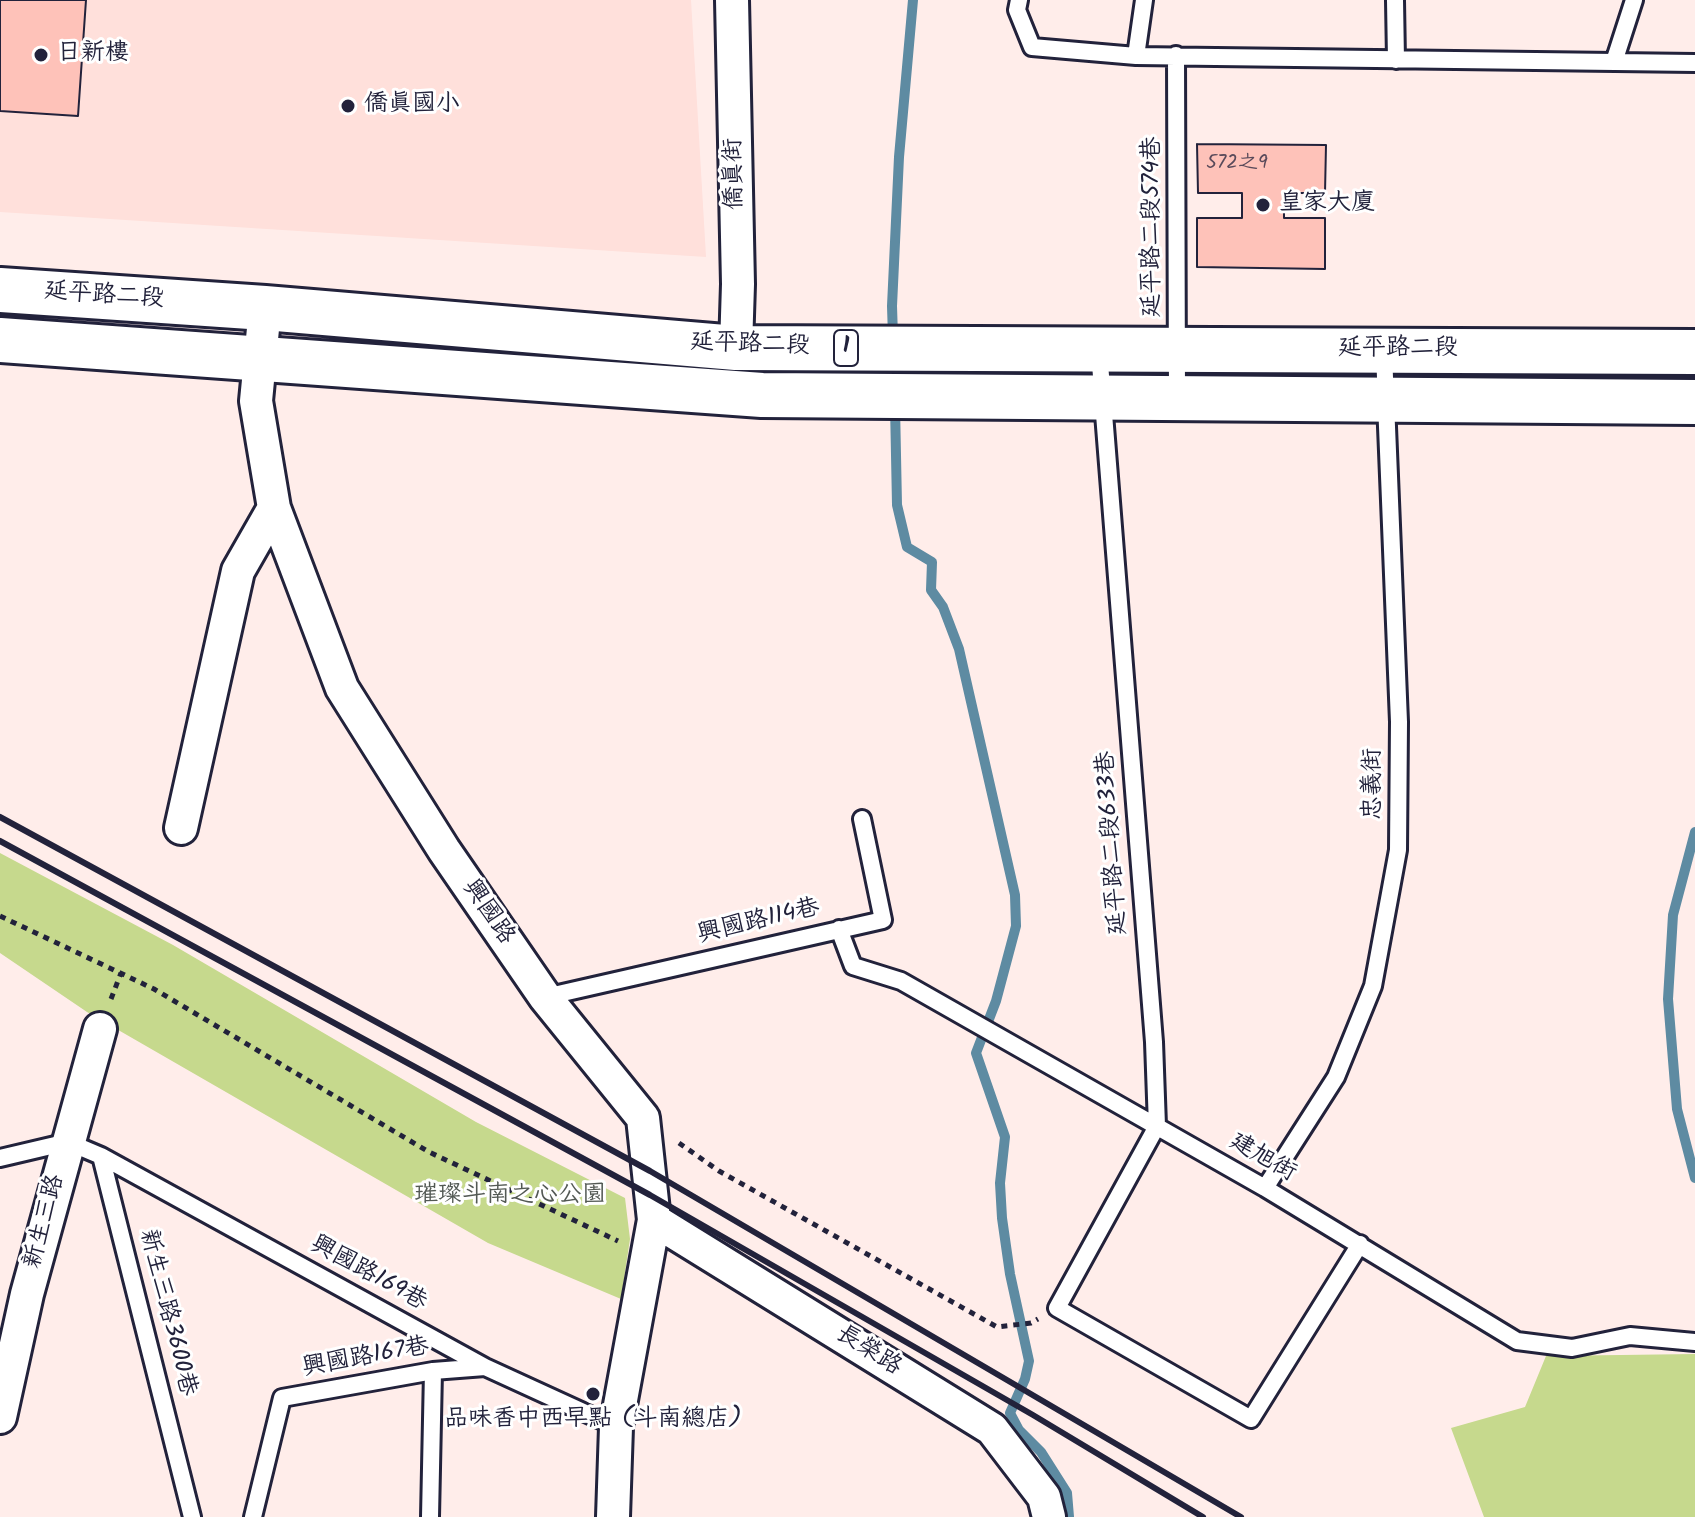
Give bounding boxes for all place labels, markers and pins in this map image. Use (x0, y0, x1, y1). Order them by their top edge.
place label: 日新樓 (57, 41, 129, 69)
marker: 日新樓 (32, 46, 50, 64)
place label: 僑真國小 (364, 92, 460, 120)
marker: 僑真國小 (339, 97, 357, 115)
place label: 皇家大廈 (1279, 191, 1375, 219)
marker: 皇家大廈 (1254, 196, 1272, 214)
marker: 品味香中西早點 (斗南總店) (584, 1385, 602, 1403)
place label: 品味香中西早點 (斗南總店) (444, 1407, 742, 1435)

